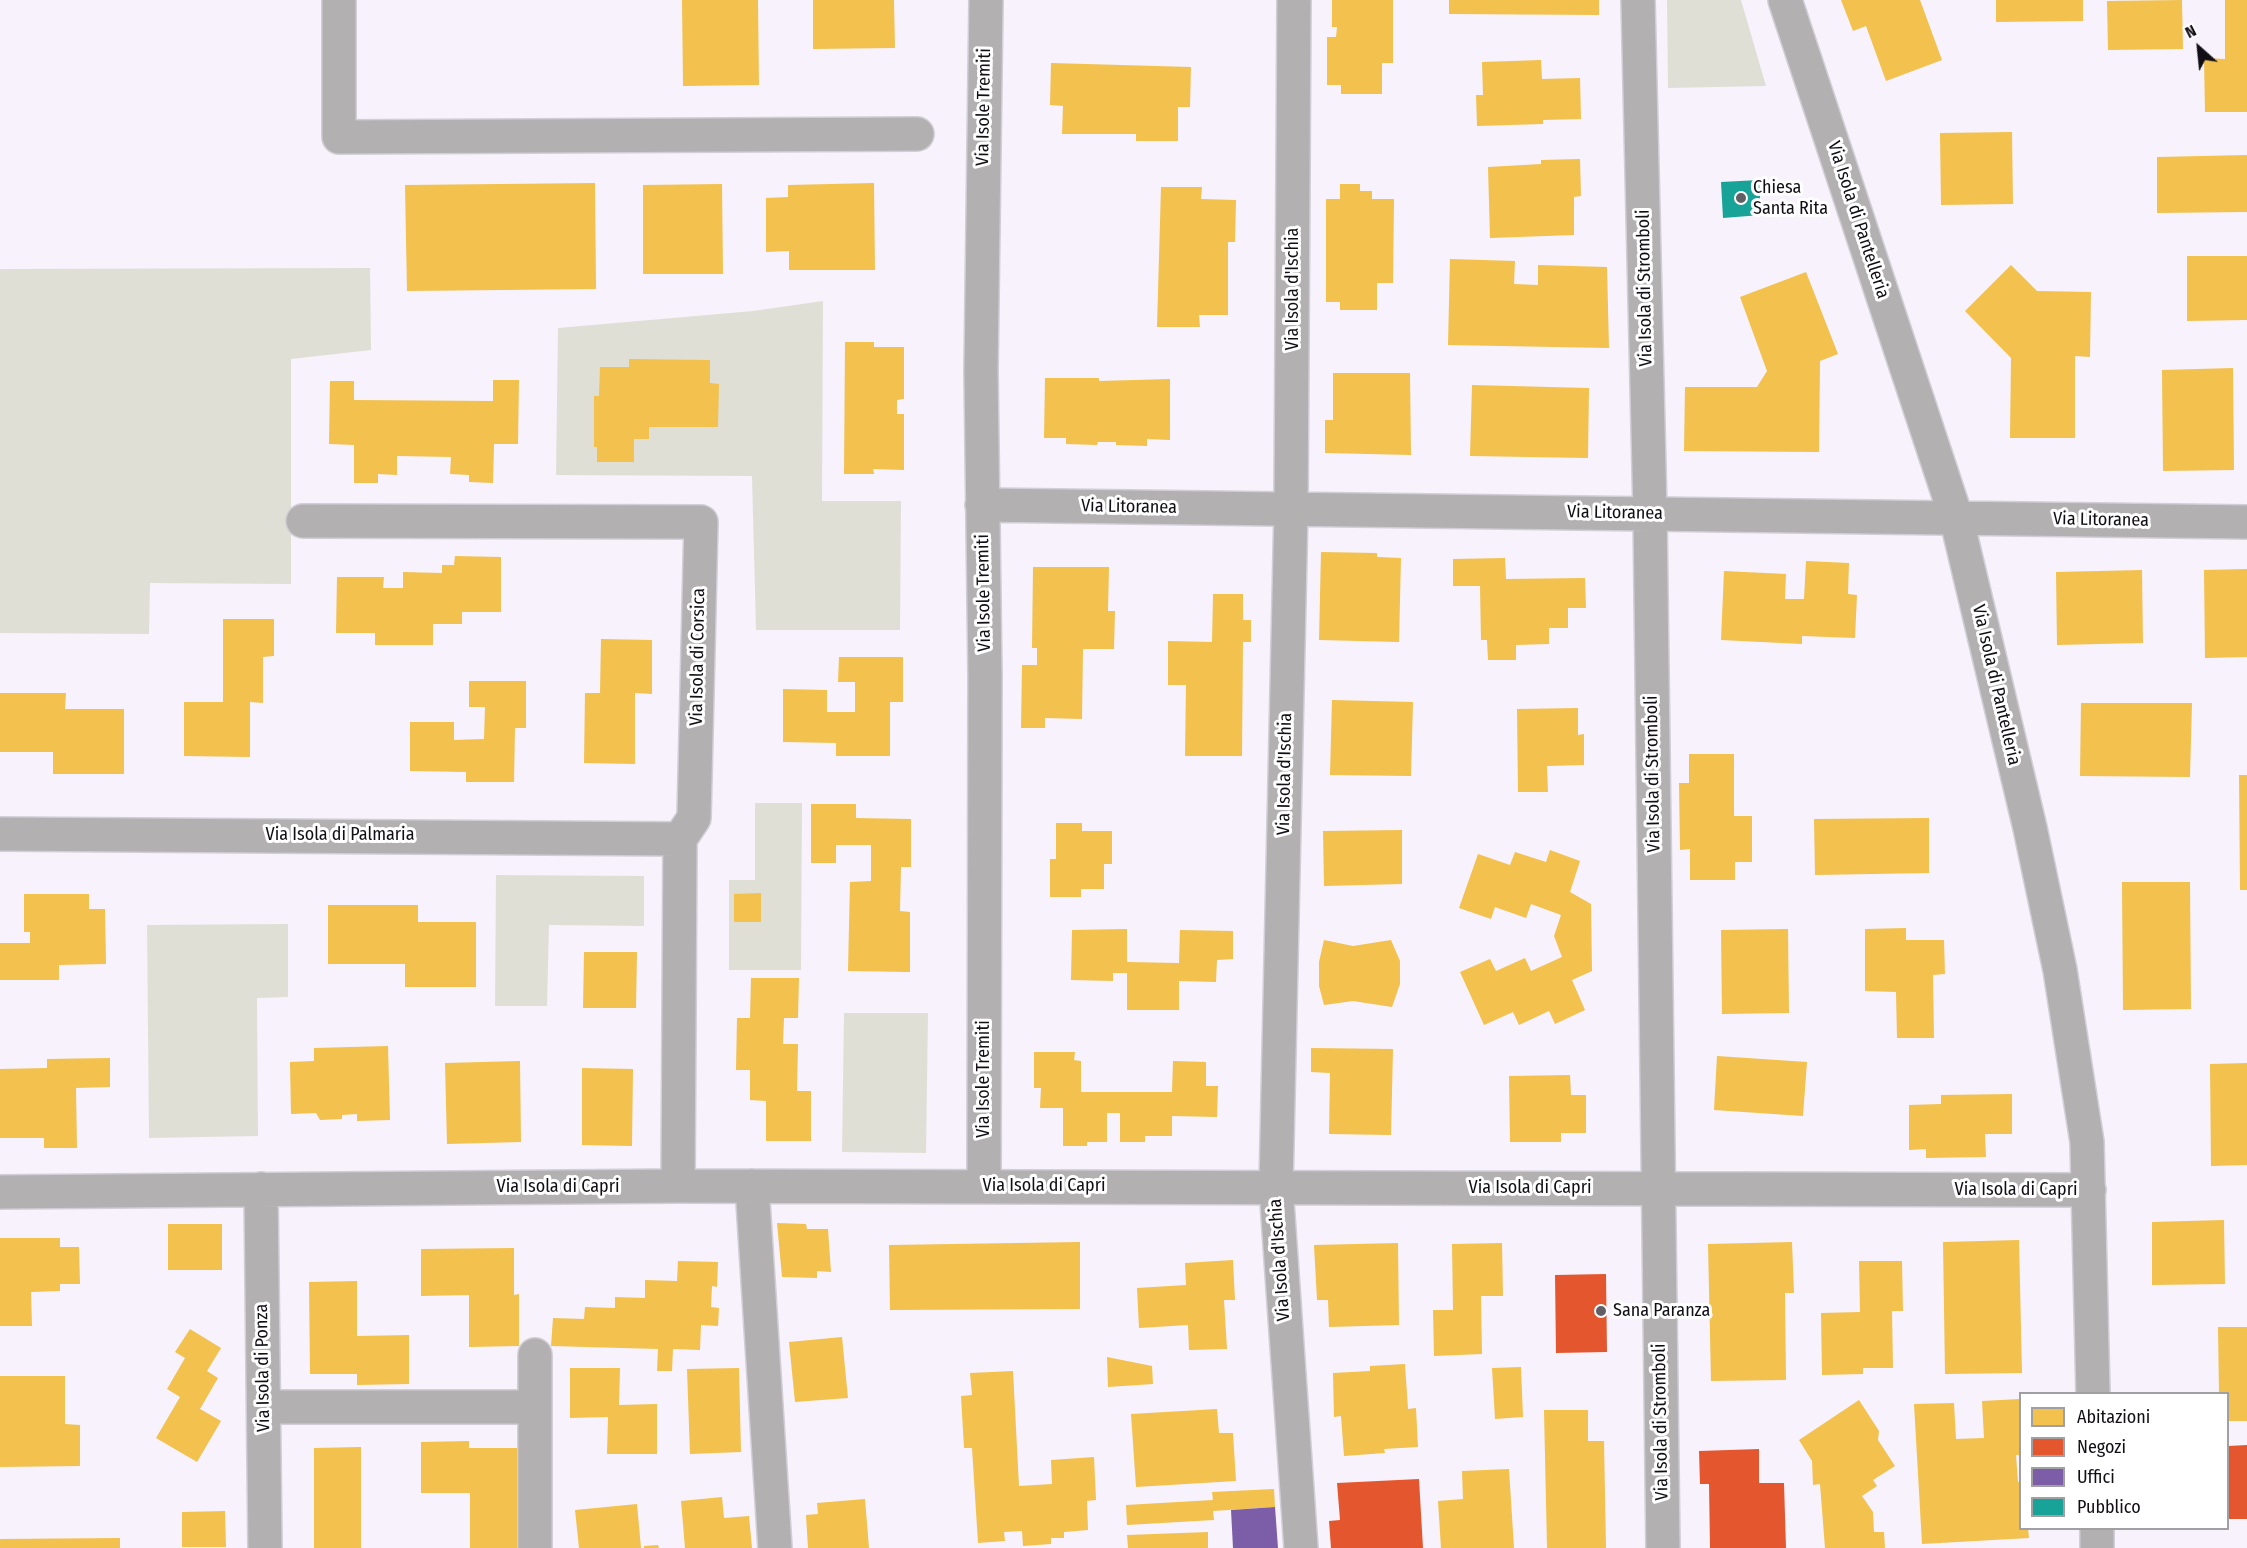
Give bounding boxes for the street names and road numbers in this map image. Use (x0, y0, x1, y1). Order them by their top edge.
street label: Via Isole Tremiti (972, 48, 996, 166)
street label: Via Isola di Pantelleria (1822, 139, 1894, 301)
street label: Via Isola di Stromboli (1633, 209, 1657, 367)
street label: Via Isola d'Ischia (1282, 228, 1304, 350)
street label: Via Litoranea (1081, 495, 1177, 519)
street label: Via Litoranea (1567, 501, 1663, 525)
street label: Via Litoranea (2053, 508, 2149, 532)
street label: Via Isole Tremiti (972, 534, 996, 652)
street label: Via Isola di Corsica (686, 588, 710, 726)
street label: Via Isola di Pantelleria (1967, 603, 2025, 767)
street label: Via Isola di Stromboli (1641, 695, 1665, 853)
street label: Via Isola d'Ischia (1273, 713, 1297, 835)
street label: Via Isola di Palmaria (266, 824, 414, 846)
street label: Via Isole Tremiti (973, 1020, 995, 1138)
street label: Via Isola di Capri (983, 1175, 1105, 1197)
street label: Via Isola di Capri (497, 1176, 619, 1198)
street label: Via Isola di Capri (1469, 1177, 1591, 1199)
street label: Via Isola di Capri (1955, 1179, 2077, 1201)
street label: Via Isola d'Ischia (1265, 1198, 1295, 1322)
street label: Via Isola di Ponza (251, 1304, 275, 1432)
street label: Via Isola di Stromboli (1649, 1343, 1673, 1501)

